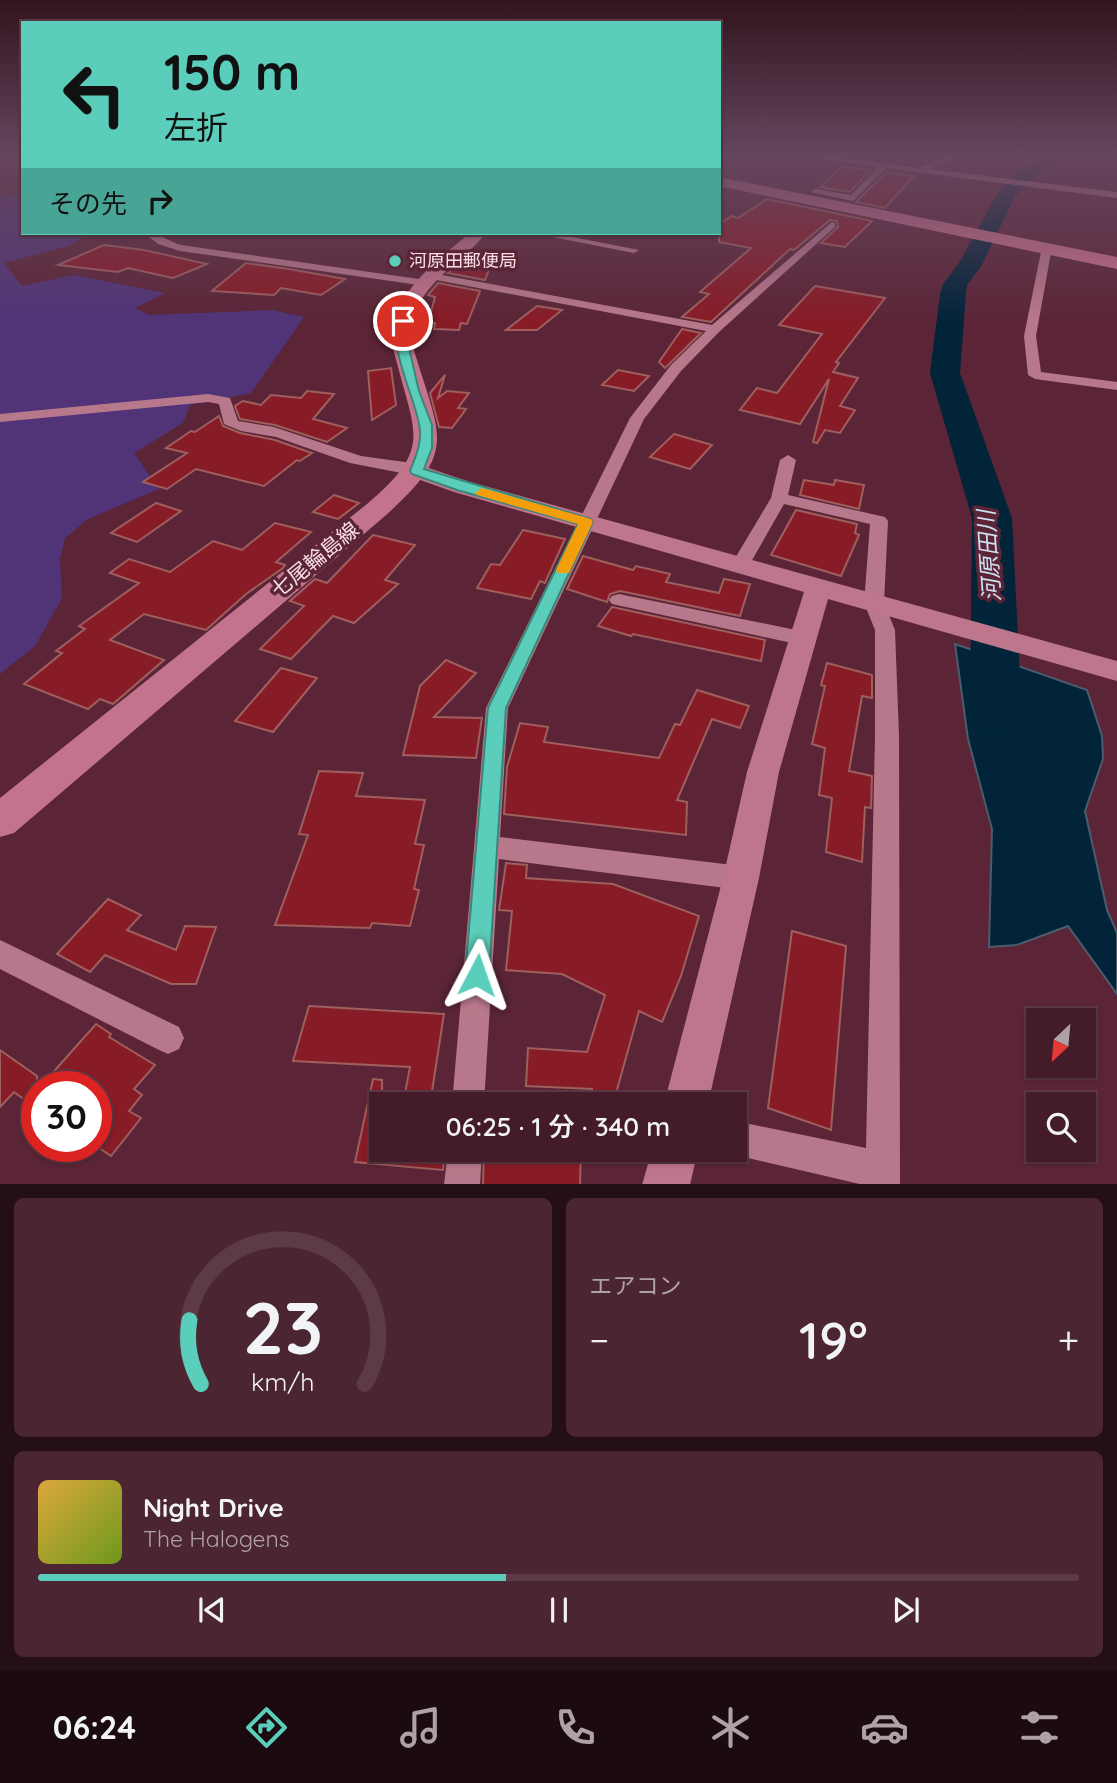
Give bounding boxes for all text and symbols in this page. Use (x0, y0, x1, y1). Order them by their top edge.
text: 150 m (164, 41, 300, 102)
icon: left (49, 49, 140, 140)
text: 左折 (164, 107, 228, 147)
icon: right (141, 182, 179, 220)
text: その先 (49, 187, 127, 220)
place label: 河原田郵便局 (409, 249, 517, 272)
marker: 河原田郵便局 (387, 253, 403, 269)
pin (373, 291, 433, 351)
icon: arrive (384, 302, 422, 340)
water label: 河原田川 (971, 506, 1006, 603)
street label: 七尾輪島線 (265, 516, 363, 602)
position arrow (440, 938, 514, 1012)
north arrow (1026, 1008, 1096, 1078)
map controls (1026, 1008, 1096, 1162)
speed limit sign: 30 (21, 1071, 112, 1162)
button: search (1026, 1092, 1096, 1162)
text: 06:25 · 1 分 · 340 m (446, 1110, 670, 1143)
text: エアコン (590, 1271, 682, 1300)
text: 23 (242, 1281, 323, 1372)
text: 19° (799, 1307, 868, 1372)
text: − (590, 1316, 609, 1364)
text: + (1058, 1316, 1079, 1364)
text: km/h (251, 1365, 314, 1396)
text: Night Drive (143, 1491, 284, 1524)
text: The Halogens (143, 1524, 290, 1553)
icon: previous (193, 1591, 231, 1629)
icon: pause (540, 1591, 578, 1629)
icon: next (887, 1591, 925, 1629)
icon: directions (242, 1703, 291, 1752)
icon: music (396, 1703, 445, 1752)
icon: phone (551, 1703, 600, 1752)
icon: climate (706, 1703, 755, 1752)
icon: car (860, 1703, 909, 1752)
icon: filters (1015, 1703, 1064, 1752)
text: 06:24 (53, 1707, 136, 1747)

